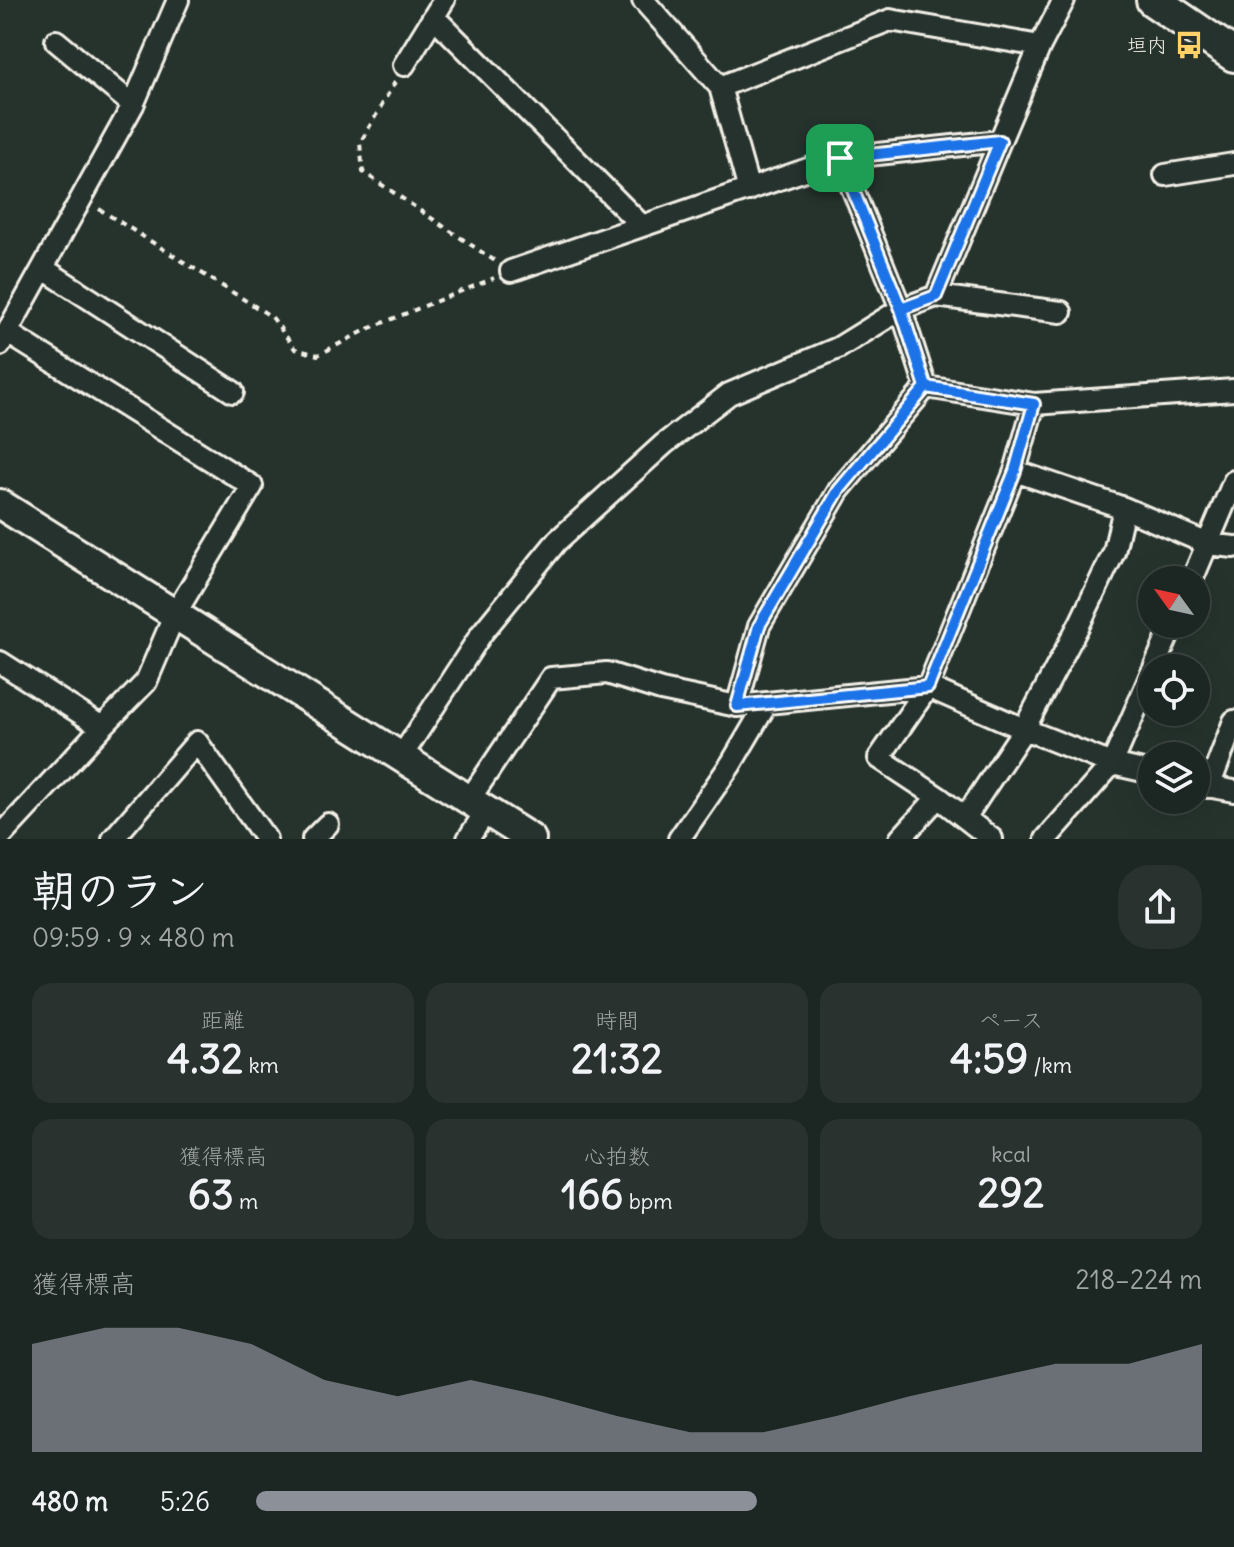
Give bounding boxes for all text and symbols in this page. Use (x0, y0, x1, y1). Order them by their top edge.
bus stop icon: 垣内 (1174, 30, 1204, 60)
place label: 垣内 (1127, 32, 1167, 57)
pin (806, 124, 874, 192)
icon: arrive (818, 136, 862, 180)
north arrow (1138, 566, 1210, 638)
map controls (1138, 566, 1210, 814)
button: locate (1138, 654, 1210, 726)
button: layers (1138, 742, 1210, 814)
text: 朝のラン (32, 863, 208, 918)
button: share (1118, 865, 1202, 949)
text: 09:59 · 9 × 480 m (32, 921, 235, 954)
text: 距離 (201, 1006, 245, 1034)
text: 時間 (595, 1006, 639, 1034)
text: ペース (979, 1006, 1043, 1034)
text: 4.32 (167, 1034, 243, 1084)
text: 21:32 (571, 1034, 663, 1084)
text: 4:59 (950, 1034, 1028, 1084)
text: km (243, 1051, 279, 1079)
text: /km (1028, 1051, 1072, 1079)
text: kcal (991, 1140, 1031, 1168)
text: 獲得標高 (179, 1142, 267, 1170)
text: 心拍数 (584, 1142, 650, 1170)
text: 292 (978, 1168, 1044, 1218)
text: 63 (188, 1170, 234, 1220)
text: 166 (561, 1170, 623, 1220)
text: m (234, 1187, 258, 1215)
text: bpm (623, 1187, 673, 1215)
text: 218–224 m (1076, 1263, 1202, 1296)
text: 獲得標高 (32, 1267, 136, 1300)
text: 480 m (32, 1485, 108, 1518)
text: 5:26 (160, 1485, 210, 1518)

